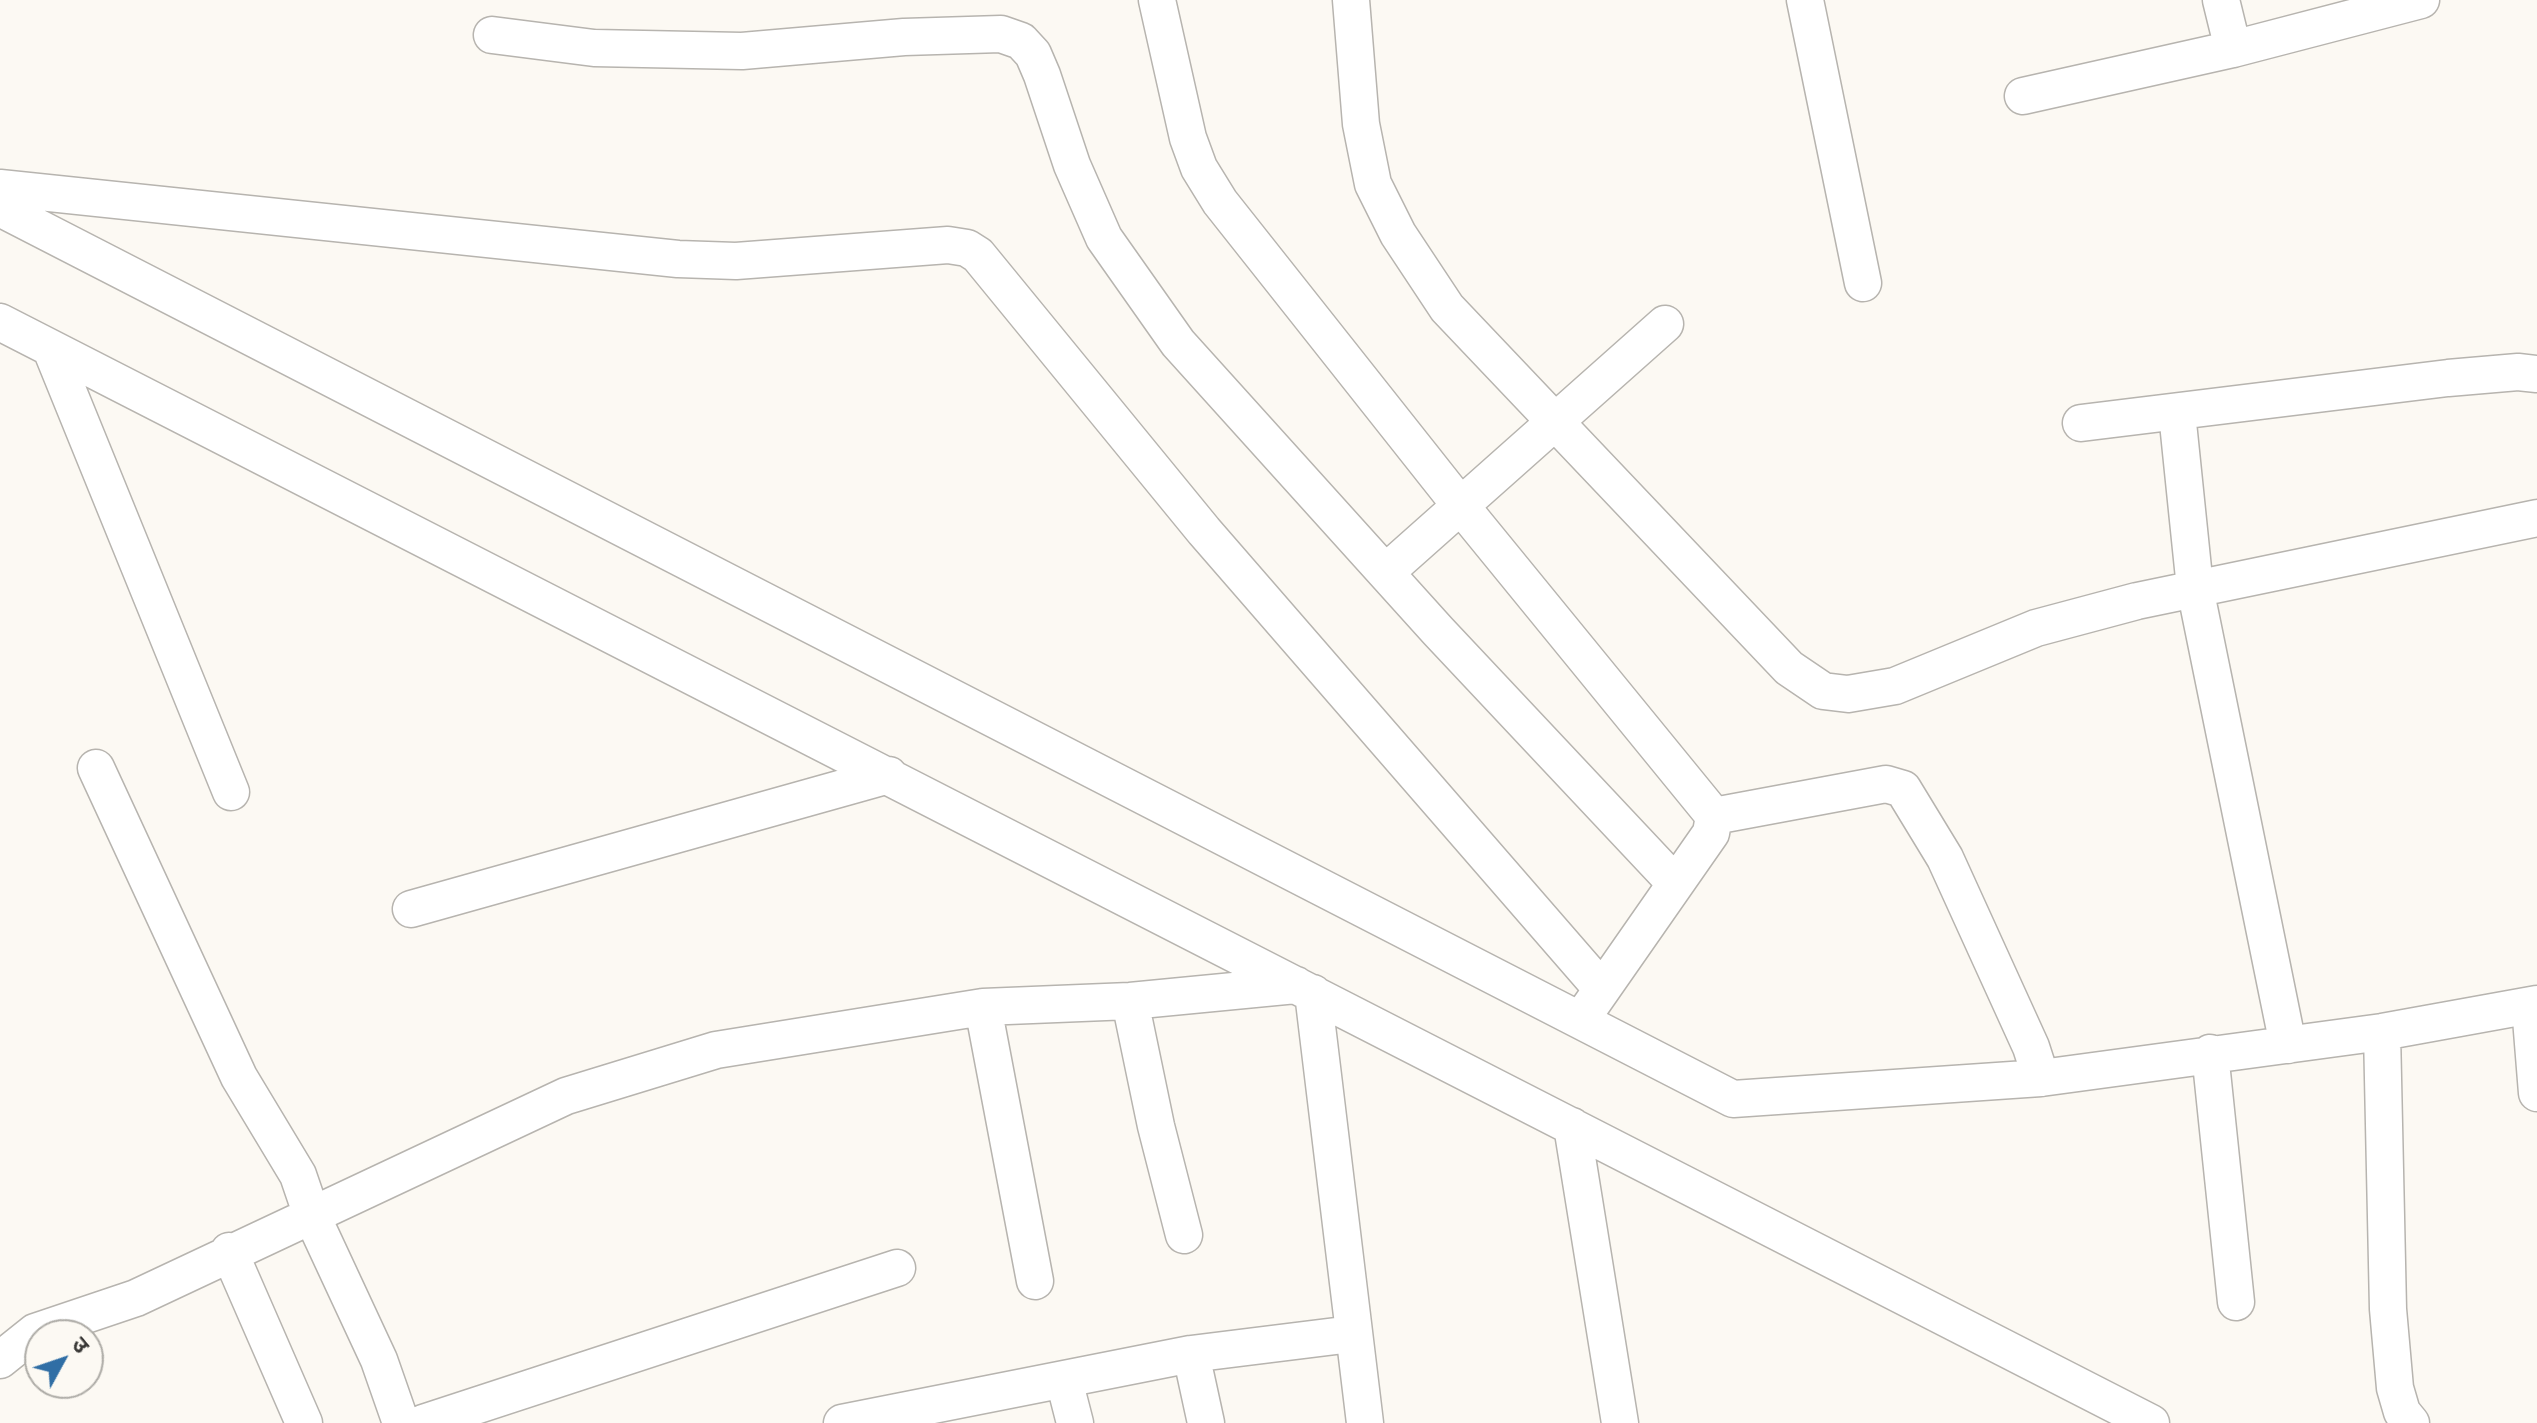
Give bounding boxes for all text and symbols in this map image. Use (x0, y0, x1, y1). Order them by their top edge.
north arrow (24, 1319, 104, 1399)
text: उ (67, 1332, 95, 1358)

